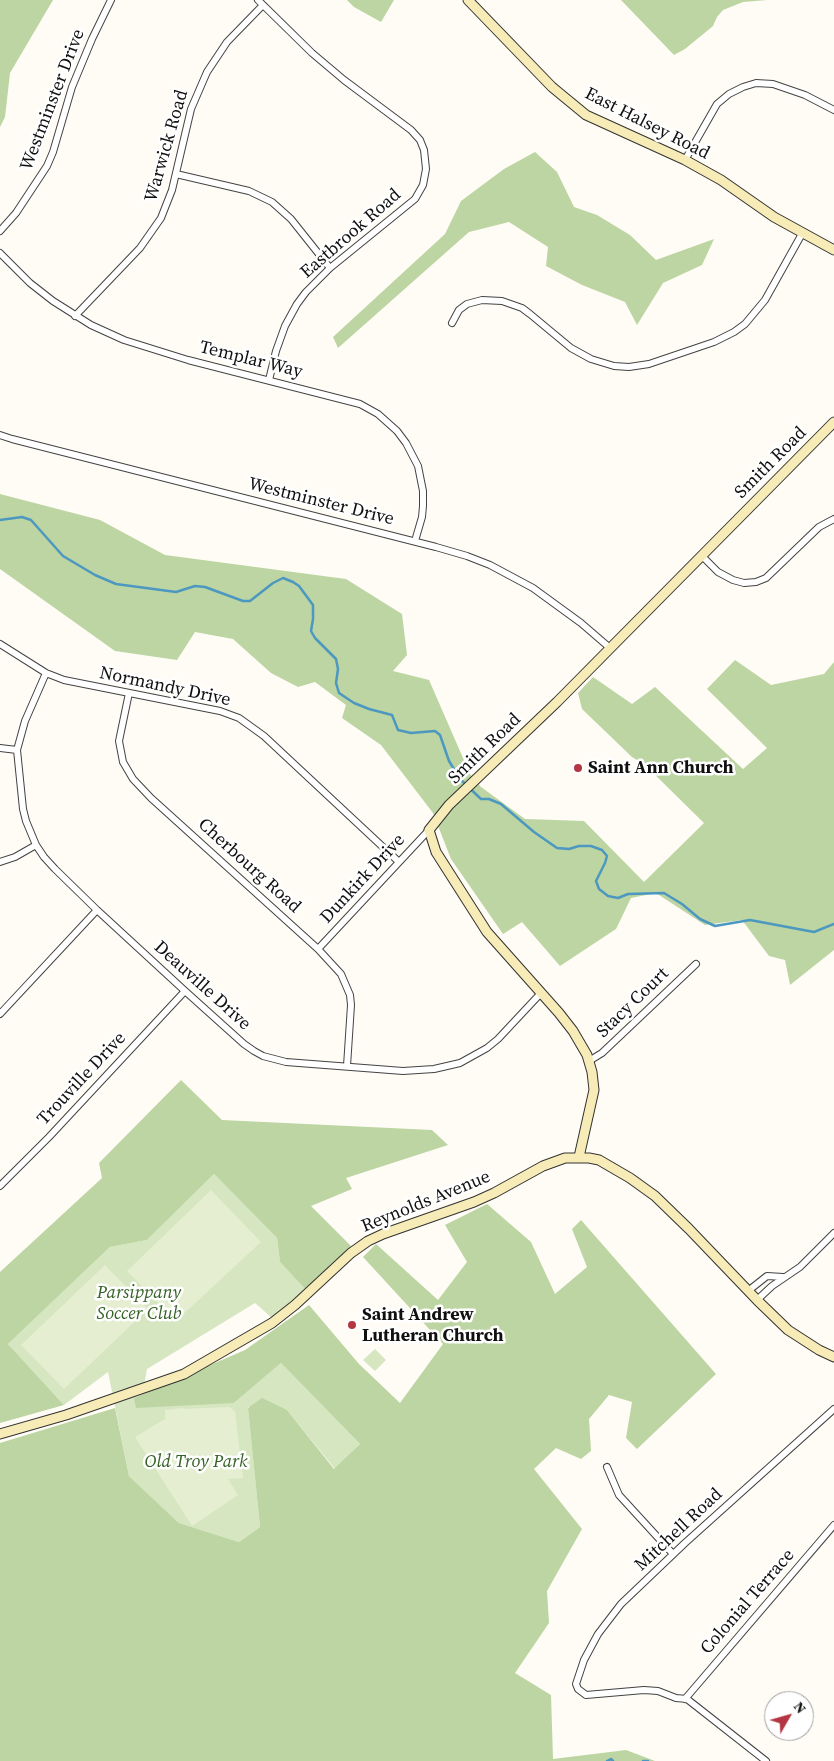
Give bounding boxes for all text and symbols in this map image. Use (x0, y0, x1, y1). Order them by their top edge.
street label: Westminster Drive (16, 26, 90, 174)
street label: East Halsey Road (581, 83, 713, 165)
street label: Warwick Road (141, 88, 193, 204)
street label: Eastbrook Road (296, 185, 406, 283)
street label: Templar Way (197, 337, 305, 383)
street label: Smith Road (731, 423, 811, 503)
street label: Westminster Drive (246, 473, 396, 531)
street label: Normandy Drive (97, 663, 233, 711)
street label: Smith Road (444, 709, 526, 789)
place label: Saint Ann Church (588, 757, 734, 779)
marker: Saint Ann Church (572, 762, 584, 774)
street label: Cherbourg Road (193, 814, 305, 918)
street label: Dunkirk Drive (316, 830, 410, 928)
street label: Deauville Drive (149, 937, 255, 1035)
street label: Stacy Court (593, 963, 673, 1043)
street label: Trouville Drive (33, 1028, 131, 1130)
street label: Reynolds Avenue (358, 1166, 494, 1238)
park label: Parsippany Soccer Club (97, 1282, 181, 1325)
place label: Saint Andrew Lutheran Church (362, 1304, 504, 1346)
marker: Saint Andrew Lutheran Church (346, 1319, 358, 1331)
park label: Old Troy Park (145, 1451, 247, 1473)
street label: Mitchell Road (631, 1484, 727, 1576)
street label: Colonial Terrace (696, 1545, 800, 1659)
north arrow (764, 1691, 814, 1741)
text: N (789, 1697, 811, 1718)

